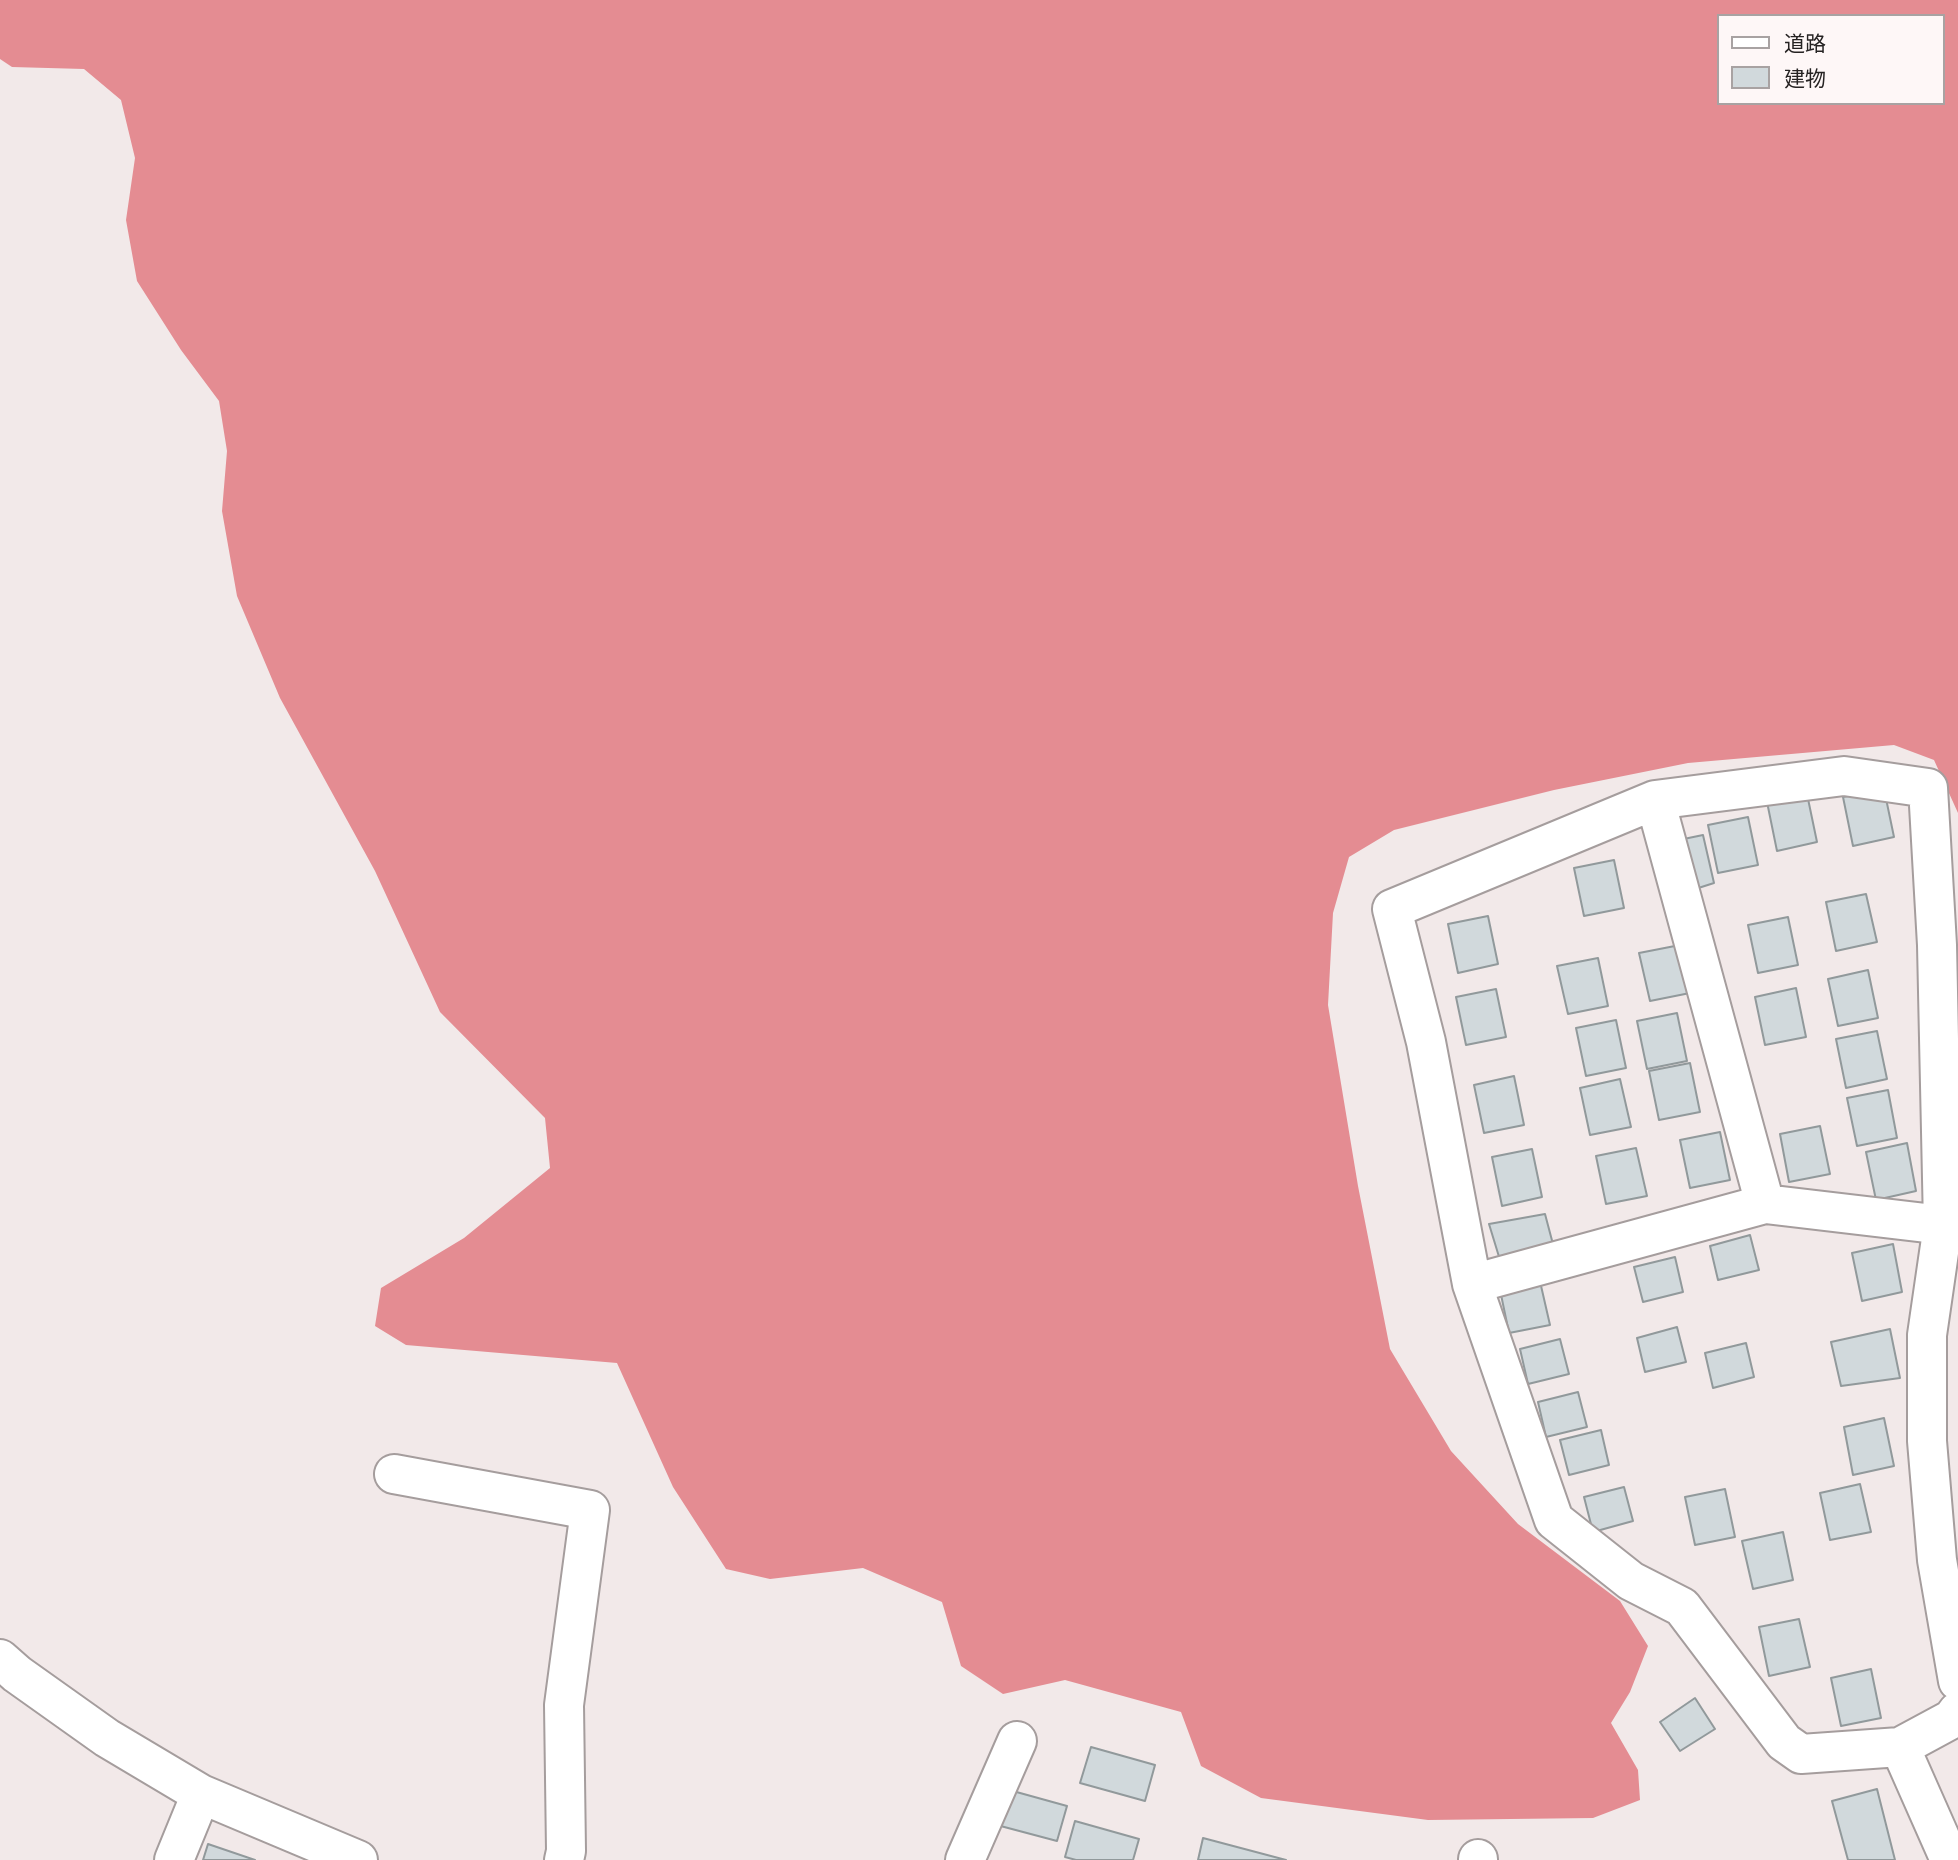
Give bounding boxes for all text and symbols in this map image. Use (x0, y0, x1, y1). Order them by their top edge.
legend (1716, 14, 1944, 105)
text: 道路 (1784, 29, 1826, 59)
text: 建物 (1784, 64, 1826, 94)

